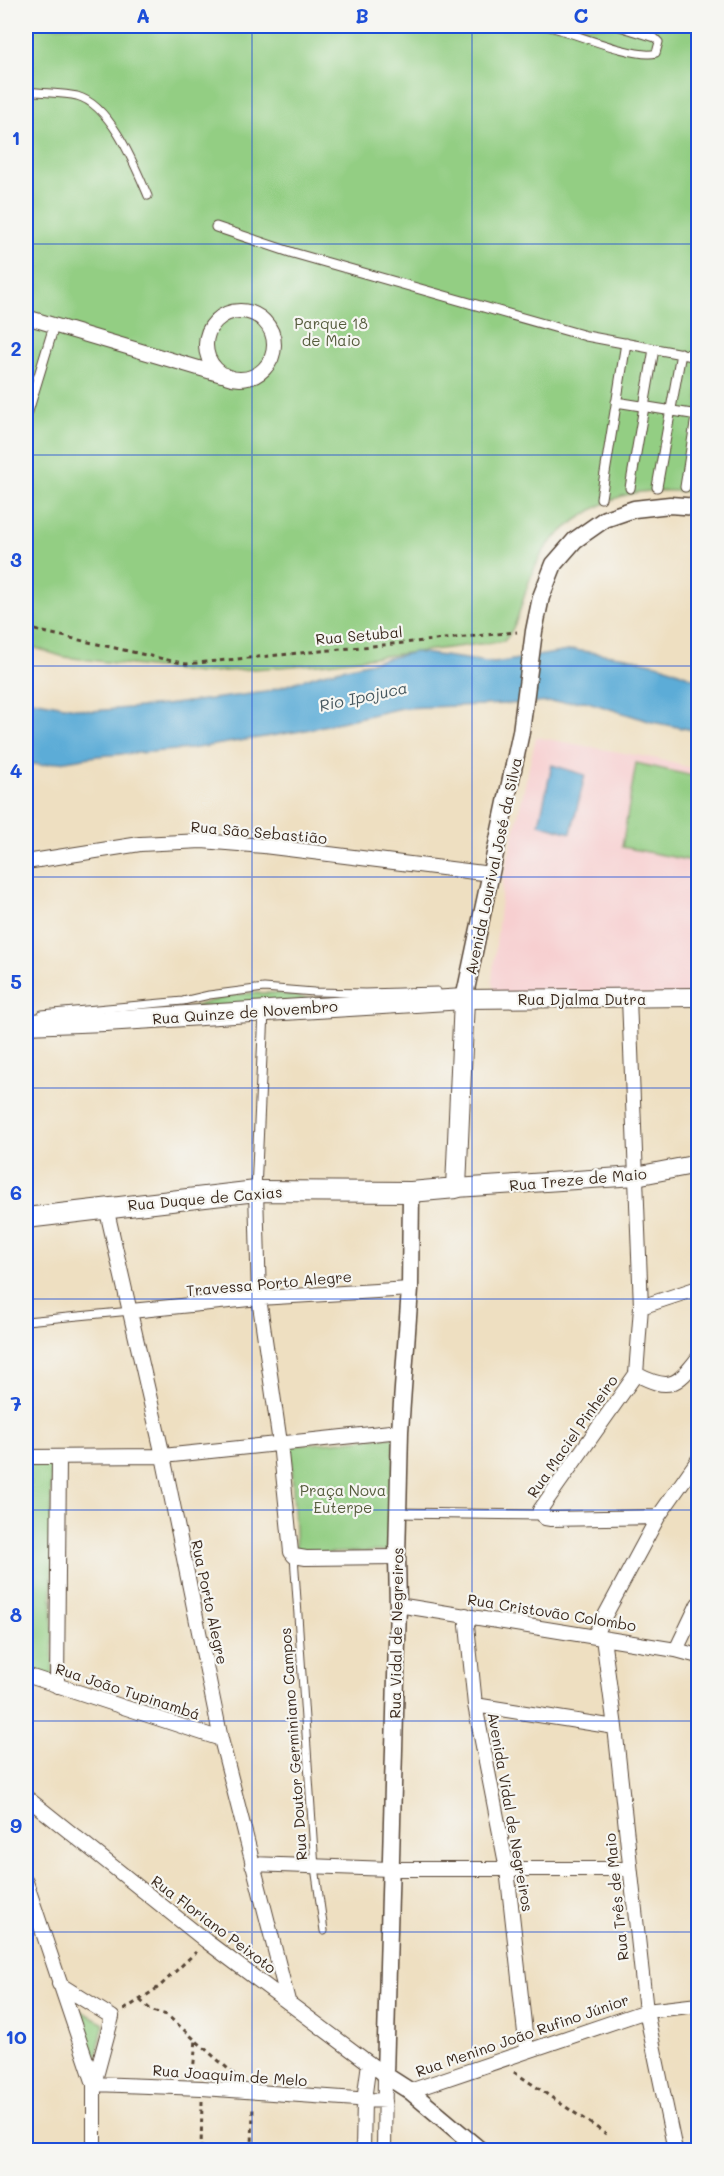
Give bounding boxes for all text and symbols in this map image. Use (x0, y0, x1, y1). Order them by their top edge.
text: A (136, 2, 150, 28)
text: B (355, 2, 369, 28)
text: C (574, 2, 589, 28)
text: 1 (12, 124, 20, 150)
park label: Parque 18 de Maio (294, 313, 368, 350)
text: 2 (10, 335, 22, 361)
text: 3 (10, 546, 22, 572)
street label: Rua Setubal (315, 621, 403, 649)
water label: Rio Ipojuca (317, 676, 409, 716)
street label: Avenida Lourival José da Silva (460, 755, 526, 977)
text: 4 (10, 757, 23, 783)
street label: Rua São Sebastião (190, 816, 328, 848)
text: 5 (10, 968, 22, 994)
street label: Rua Djalma Dutra (518, 989, 646, 1009)
street label: Rua Quinze de Novembro (152, 996, 339, 1028)
street label: Rua Treze de Maio (508, 1163, 648, 1195)
text: 6 (10, 1179, 22, 1205)
street label: Rua Duque de Caxias (127, 1181, 283, 1215)
street label: Travessa Porto Alegre (185, 1266, 353, 1300)
street label: Rua Maciel Pinheiro (522, 1371, 622, 1501)
text: 7 (10, 1390, 22, 1416)
park label: Praça Nova Euterpe (300, 1480, 386, 1517)
street label: Rua Porto Alegre (187, 1538, 233, 1666)
street label: Rua Vidal de Negreiros (385, 1547, 407, 1719)
street label: Rua Cristovão Colombo (466, 1589, 638, 1635)
text: 8 (10, 1601, 22, 1627)
street label: Rua Doutor Germiniano Campos (275, 1627, 311, 1861)
street label: Rua João Tupinambá (53, 1658, 203, 1724)
street label: Avenida Vidal de Negreiros (484, 1711, 538, 1913)
text: 9 (10, 1812, 22, 1838)
street label: Rua Três de Maio (599, 1832, 633, 1962)
street label: Rua Floriano Peixoto (147, 1870, 281, 1978)
street label: Rua Menino João Rufino Júnior (413, 1989, 631, 2081)
text: 10 (5, 2023, 27, 2049)
street label: Rua Joaquim de Melo (152, 2060, 308, 2090)

